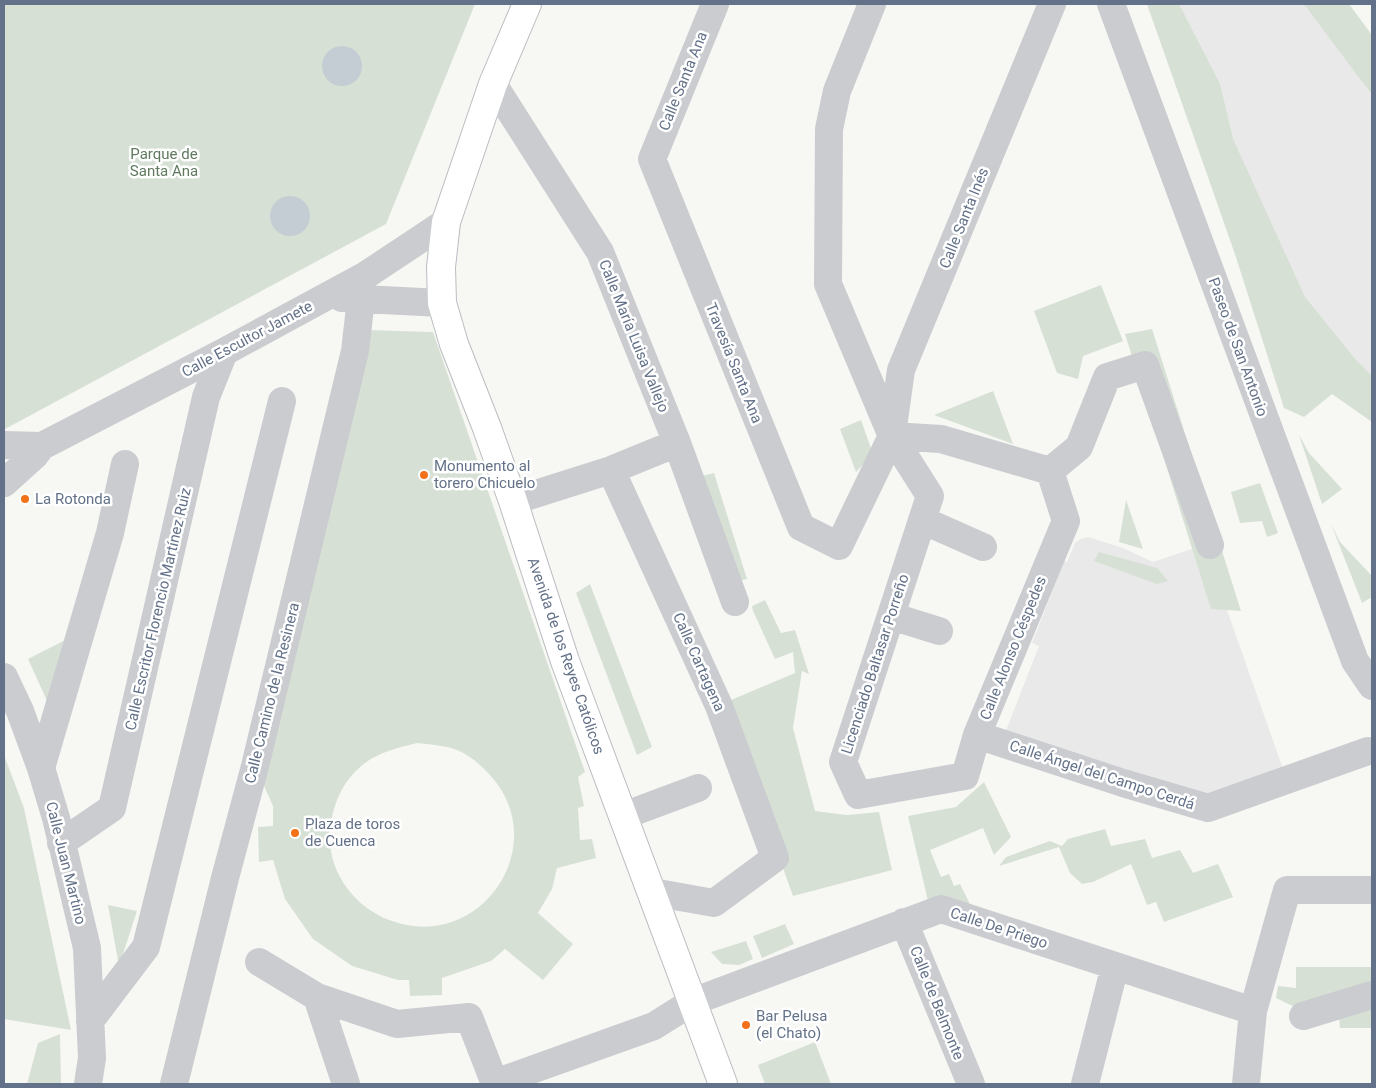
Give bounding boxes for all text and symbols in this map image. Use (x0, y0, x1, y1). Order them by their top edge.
street label: Calle Santa Ana (655, 29, 711, 133)
park label: Parque de Santa Ana (130, 145, 198, 180)
street label: Calle Santa Inés (936, 165, 992, 271)
street label: Calle María Luisa Vallejo (595, 257, 673, 415)
street label: Paseo de San Antonio (1204, 275, 1272, 419)
street label: Calle Escultor Jamete (179, 297, 315, 381)
street label: Travesía Santa Ana (702, 300, 766, 426)
place label: Monumento al torero Chicuelo (434, 457, 535, 492)
marker: Monumento al torero Chicuelo (418, 469, 430, 481)
street label: Calle Escritor Florencio Martínez Ruiz (121, 486, 195, 732)
place label: La Rotonda (35, 490, 111, 508)
marker: La Rotonda (19, 493, 31, 505)
street label: Avenida de los Reyes Católicos (524, 555, 608, 757)
street label: Licenciado Baltasar Porreño (837, 572, 913, 756)
street label: Calle Alonso Céspedes (976, 574, 1050, 722)
street label: Calle Camino de la Resinera (241, 601, 303, 785)
street label: Calle Cartagena (669, 610, 729, 714)
street label: Calle Ángel del Campo Cerdá (1007, 737, 1197, 813)
street label: Calle Juan Martino (42, 800, 90, 926)
place label: Plaza de toros de Cuenca (305, 815, 400, 850)
marker: Plaza de toros de Cuenca (289, 827, 301, 839)
street label: Calle De Priego (948, 904, 1050, 952)
street label: Calle de Belmonte (906, 944, 968, 1062)
place label: Bar Pelusa (el Chato) (756, 1007, 827, 1042)
marker: Bar Pelusa (el Chato) (740, 1019, 752, 1031)

